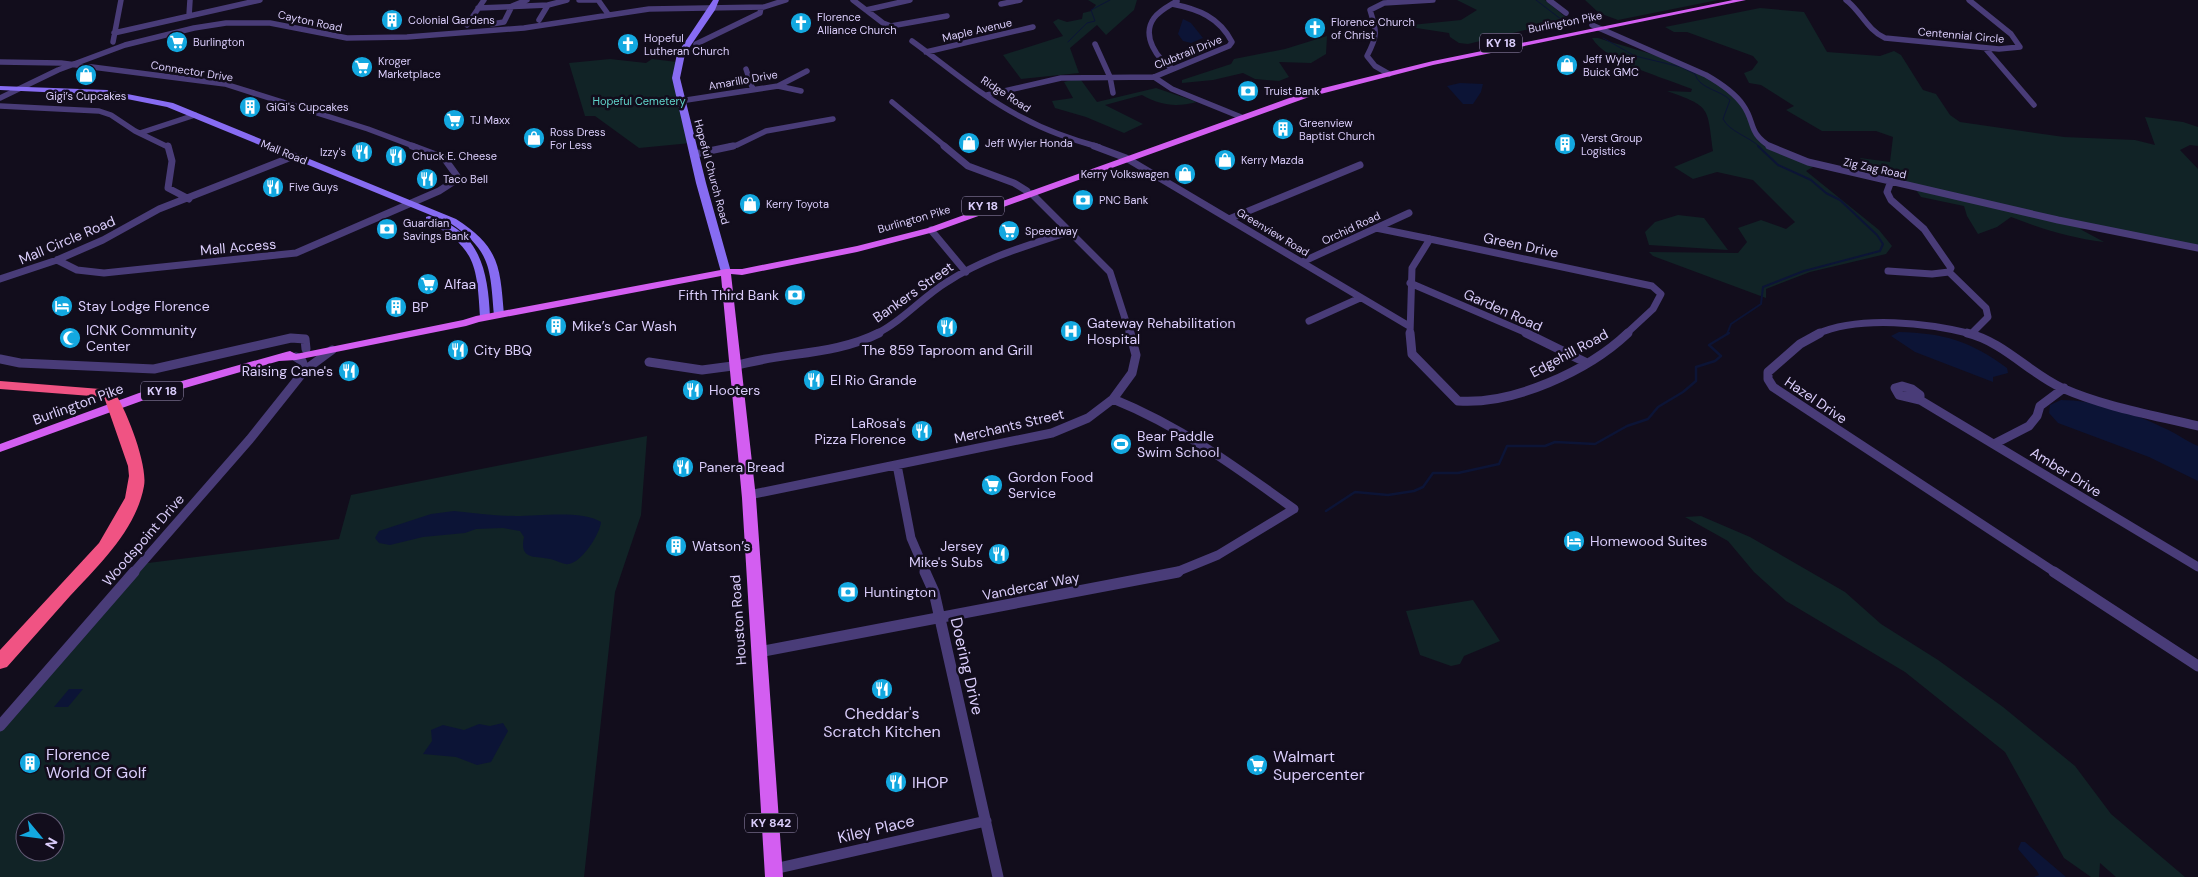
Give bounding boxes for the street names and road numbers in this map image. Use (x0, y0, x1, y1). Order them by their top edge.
street label: Cayton Road (277, 7, 344, 35)
street label: Burlington Pike (1527, 8, 1603, 36)
street label: Maple Avenue (941, 15, 1013, 45)
street label: Centennial Circle (1917, 24, 2005, 46)
street label: Clubtrail Drive (1152, 32, 1224, 72)
road number: KY 18 (1480, 34, 1522, 52)
street label: Connector Drive (150, 58, 234, 84)
street label: Amarillo Drive (707, 67, 779, 93)
street label: Ridge Road (978, 73, 1034, 115)
street label: Hopeful Church Road (691, 118, 733, 226)
street label: Mall Road (259, 136, 309, 168)
street label: Zig Zag Road (1842, 154, 1908, 182)
road number: KY 18 (962, 197, 1004, 216)
street label: Burlington Pike (876, 202, 952, 236)
street label: Greenview Road (1234, 205, 1312, 259)
street label: Orchid Road (1319, 208, 1383, 248)
street label: Mall Circle Road (16, 212, 118, 268)
street label: Green Drive (1482, 228, 1560, 262)
street label: Mall Access (199, 235, 277, 259)
street label: Bankers Street (869, 258, 957, 326)
street label: Garden Road (1461, 285, 1545, 335)
street label: Edgehill Road (1527, 325, 1611, 381)
street label: Hazel Drive (1781, 373, 1851, 427)
street label: Burlington Pike (30, 379, 126, 429)
road number: KY 18 (141, 382, 183, 401)
street label: Merchants Street (952, 405, 1066, 447)
street label: Amber Drive (2027, 443, 2105, 501)
street label: Woodspoint Drive (98, 490, 188, 590)
street label: Vandercar Way (981, 568, 1081, 604)
street label: Houston Road (726, 574, 750, 666)
street label: Doering Drive (946, 615, 988, 717)
street label: Kiley Place (835, 810, 917, 848)
road number: KY 842 (745, 814, 797, 832)

